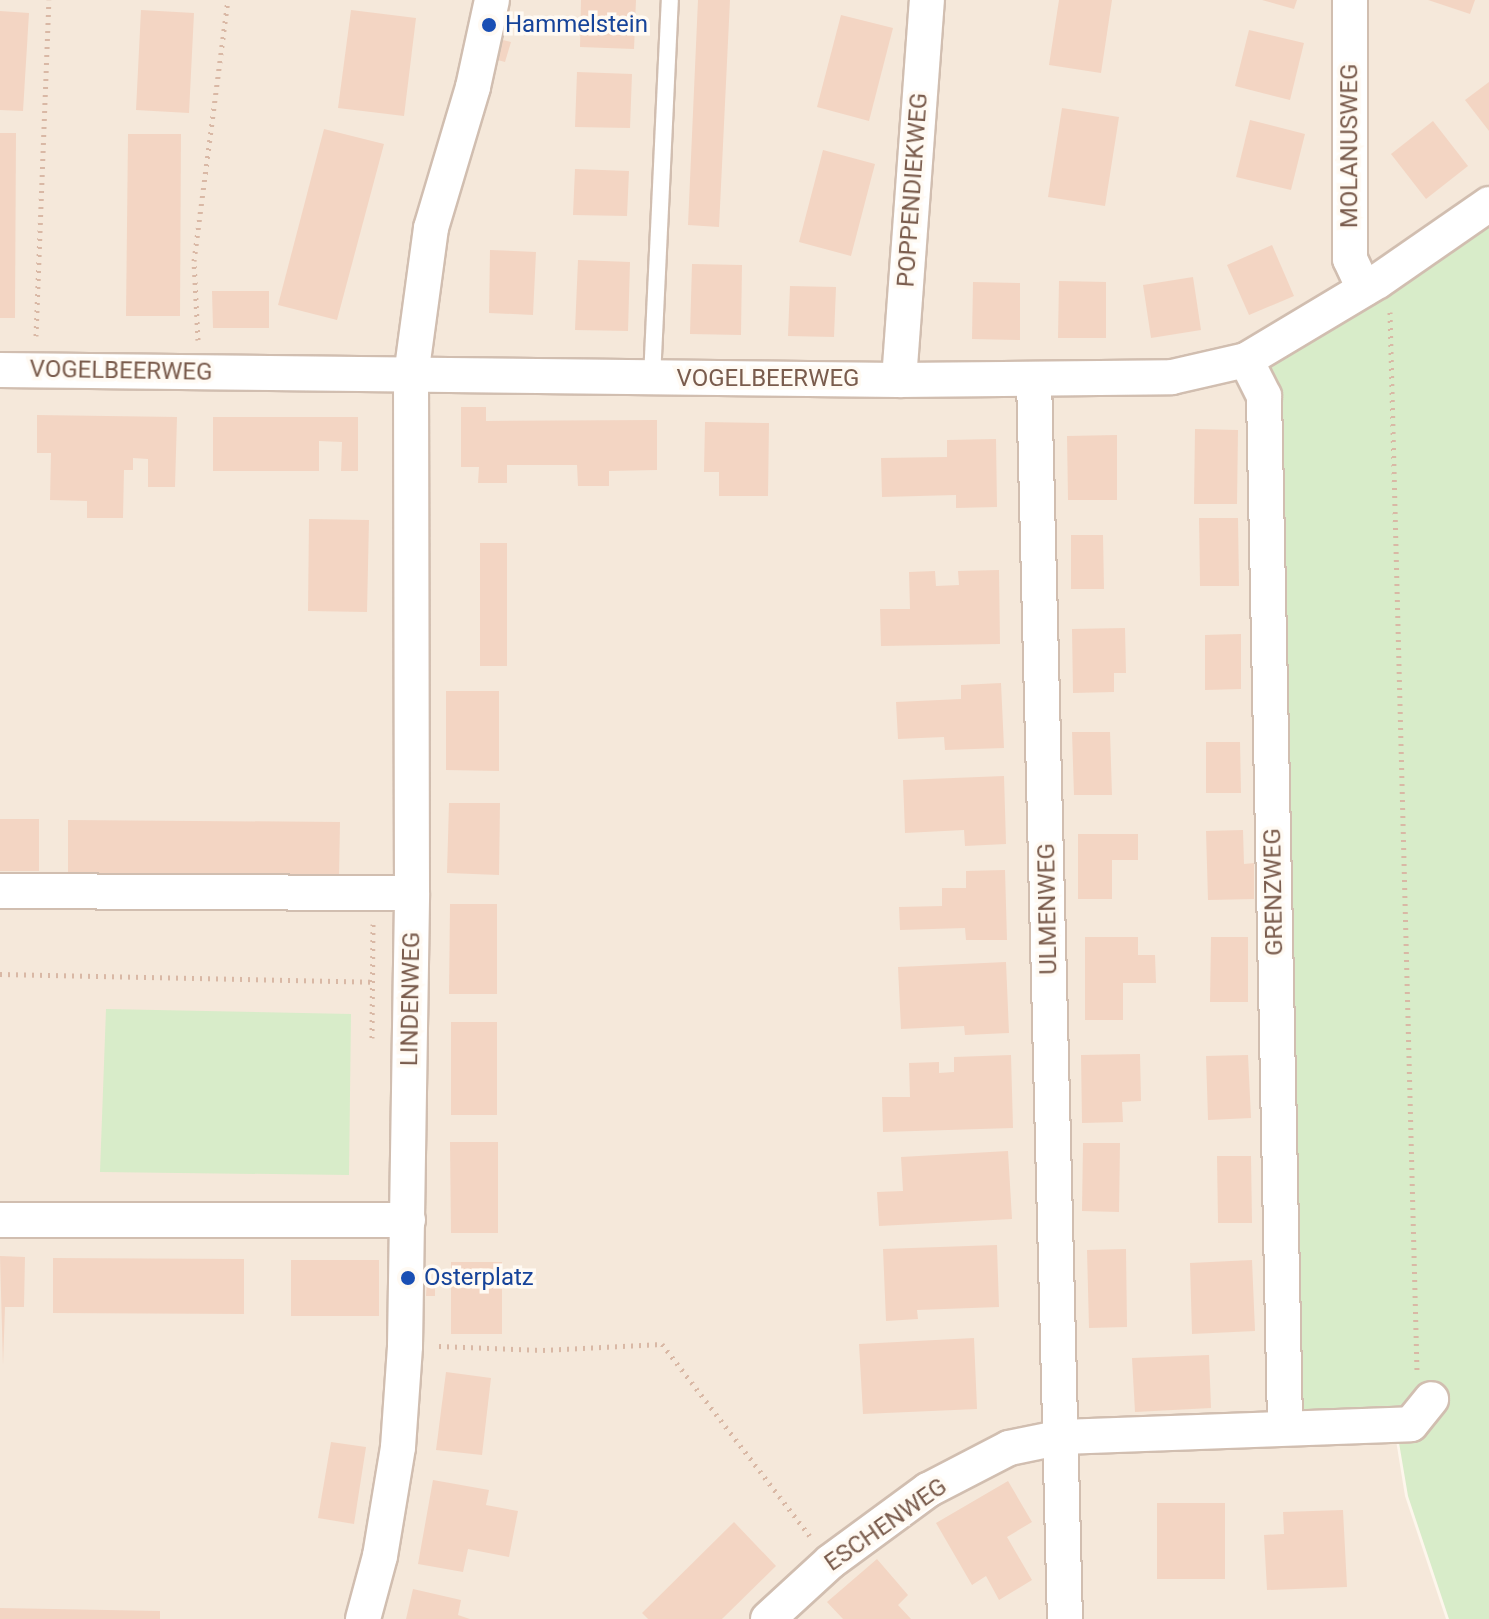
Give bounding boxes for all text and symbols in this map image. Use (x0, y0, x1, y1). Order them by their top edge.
place label: Hammelstein (505, 11, 648, 39)
marker: Hammelstein (480, 16, 498, 34)
street label: MOLANUSWEG (1336, 64, 1364, 228)
street label: POPPENDIEKWEG (892, 92, 934, 288)
street label: VOGELBEERWEG (29, 355, 213, 387)
street label: VOGELBEERWEG (677, 365, 859, 393)
street label: GRENZWEG (1258, 828, 1290, 956)
street label: ULMENWEG (1032, 843, 1064, 975)
street label: LINDENWEG (395, 932, 427, 1066)
place label: Osterplatz (424, 1264, 534, 1292)
marker: Osterplatz (399, 1269, 417, 1287)
street label: ESCHENWEG (819, 1472, 953, 1578)

